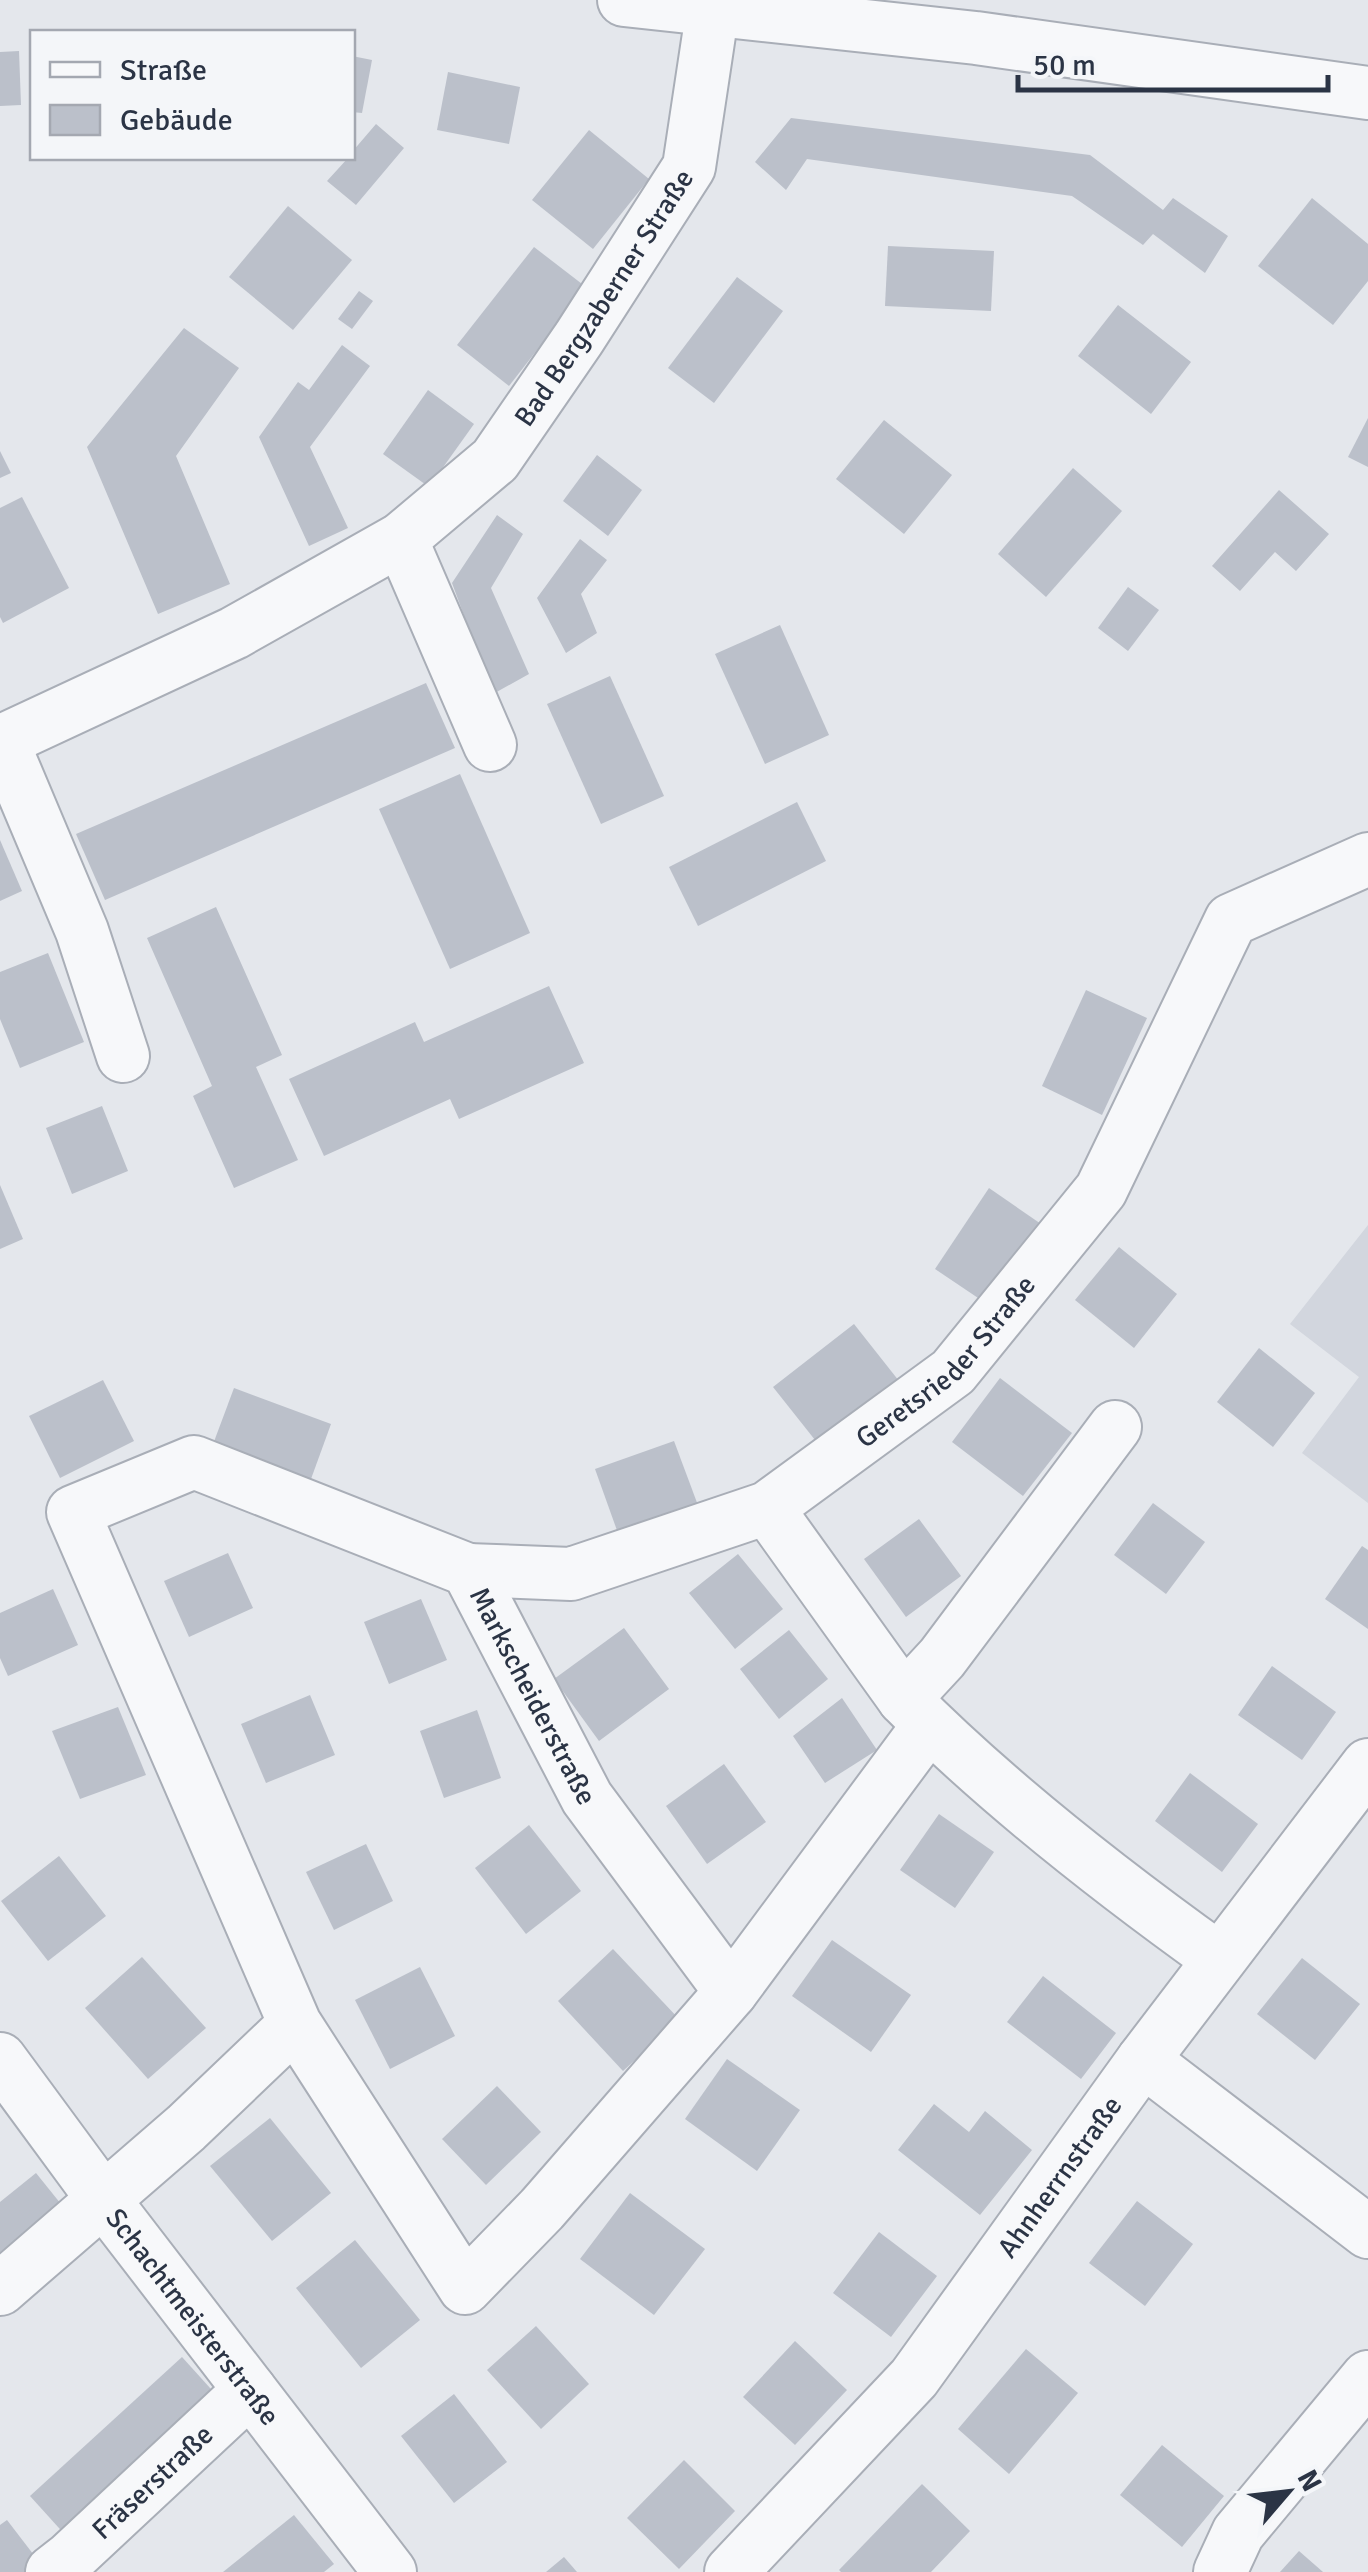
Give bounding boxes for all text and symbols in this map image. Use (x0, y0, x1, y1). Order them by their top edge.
legend (30, 30, 355, 160)
scale bar (1018, 30, 1328, 92)
text: 50 m (1033, 47, 1096, 84)
text: Straße (120, 52, 207, 89)
text: Gebäude (120, 102, 233, 139)
street label: Bad Bergzaberner Straße (507, 163, 701, 433)
street label: Geretsrieder Straße (849, 1269, 1043, 1455)
street label: Markscheiderstraße (462, 1582, 603, 1811)
street label: Ahnherrnstraße (990, 2090, 1129, 2264)
street label: Schachtmeisterstraße (98, 2202, 287, 2432)
street label: Fräserstraße (85, 2418, 220, 2547)
north arrow (1238, 2442, 1338, 2542)
text: N (1290, 2464, 1329, 2497)

